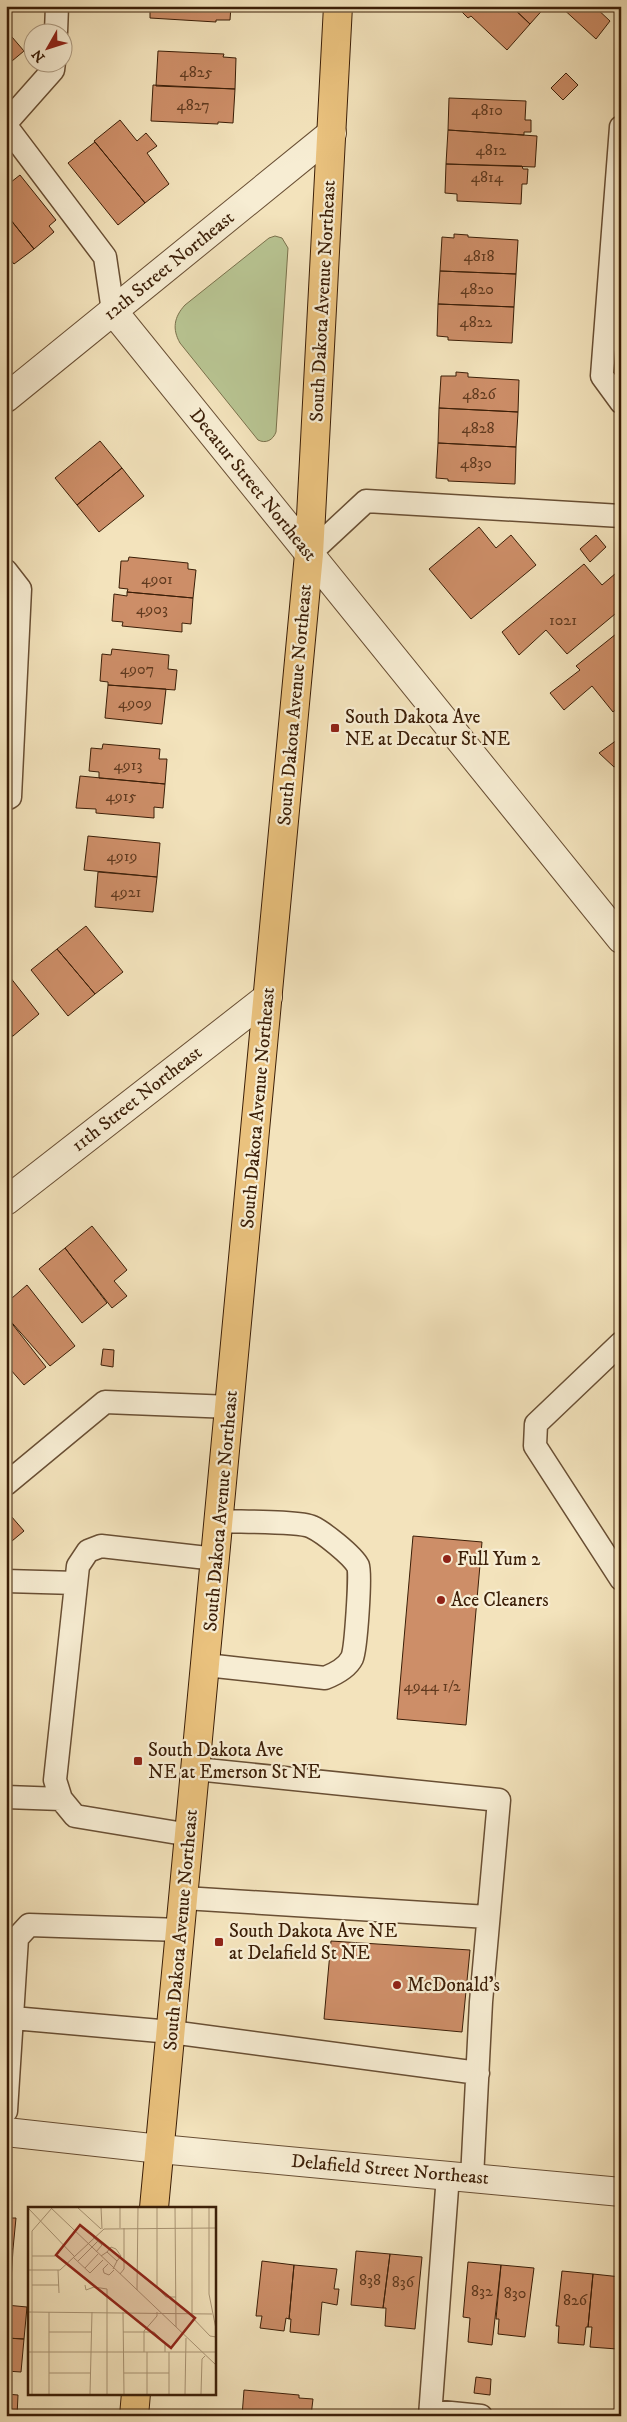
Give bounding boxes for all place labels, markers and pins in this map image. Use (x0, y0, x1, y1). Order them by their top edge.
place label: South Dakota Ave NE at Decatur St NE (345, 706, 510, 751)
marker: South Dakota Ave NE at Decatur St NE (329, 722, 341, 734)
place label: Full Yum 2 (457, 1548, 541, 1571)
marker: Full Yum 2 (441, 1553, 453, 1565)
place label: Ace Cleaners (451, 1589, 549, 1612)
marker: Ace Cleaners (435, 1594, 447, 1606)
place label: South Dakota Ave NE at Emerson St NE (148, 1739, 321, 1784)
marker: South Dakota Ave NE at Emerson St NE (132, 1755, 144, 1767)
place label: South Dakota Ave NE at Delafield St NE (229, 1920, 397, 1965)
marker: South Dakota Ave NE at Delafield St NE (213, 1936, 225, 1948)
place label: McDonald's (407, 1974, 500, 1997)
marker: McDonald's (391, 1979, 403, 1991)

